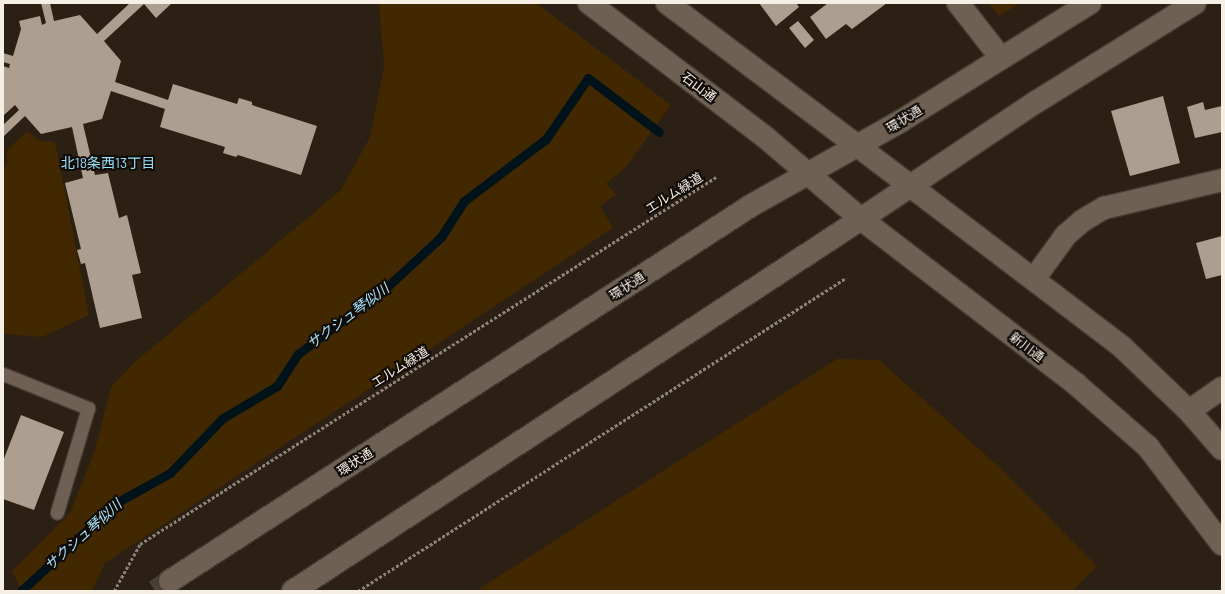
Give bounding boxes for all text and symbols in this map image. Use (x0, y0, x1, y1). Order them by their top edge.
street label: 石山通 (679, 69, 719, 105)
street label: 環状通 (883, 102, 925, 136)
district label: 北18条西13丁目 (61, 155, 155, 171)
street label: エルム緑道 (642, 169, 706, 217)
street label: 環状通 (606, 269, 648, 303)
water label: サクシュ琴似川 (304, 280, 392, 352)
street label: 新川通 (1007, 329, 1047, 365)
street label: エルム緑道 (368, 343, 432, 391)
street label: 環状通 (334, 445, 376, 479)
water label: サクシュ琴似川 (41, 496, 125, 574)

